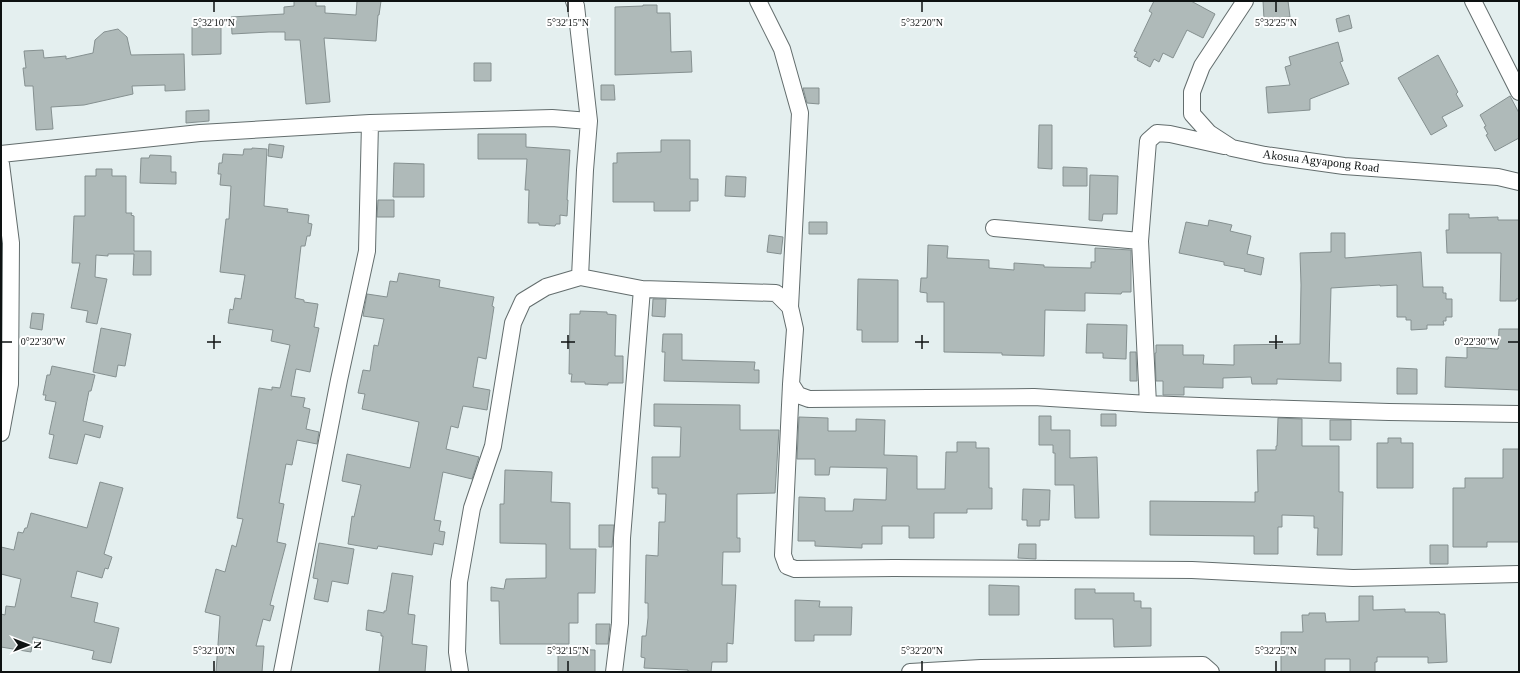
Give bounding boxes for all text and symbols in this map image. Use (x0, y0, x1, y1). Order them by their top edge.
text: 5°32'10"N (193, 17, 235, 28)
text: 5°32'15"N (547, 17, 589, 28)
text: 5°32'20"N (901, 17, 943, 28)
text: 5°32'25"N (1255, 17, 1297, 28)
street label: Akosua Agyapong Road (1262, 147, 1380, 175)
text: 0°22'30"W (21, 336, 66, 347)
text: 0°22'30"W (1455, 336, 1500, 347)
north arrow (8, 625, 48, 665)
text: N (32, 641, 44, 649)
text: 5°32'10"N (193, 645, 235, 656)
text: 5°32'15"N (547, 645, 589, 656)
text: 5°32'20"N (901, 645, 943, 656)
text: 5°32'25"N (1255, 645, 1297, 656)

